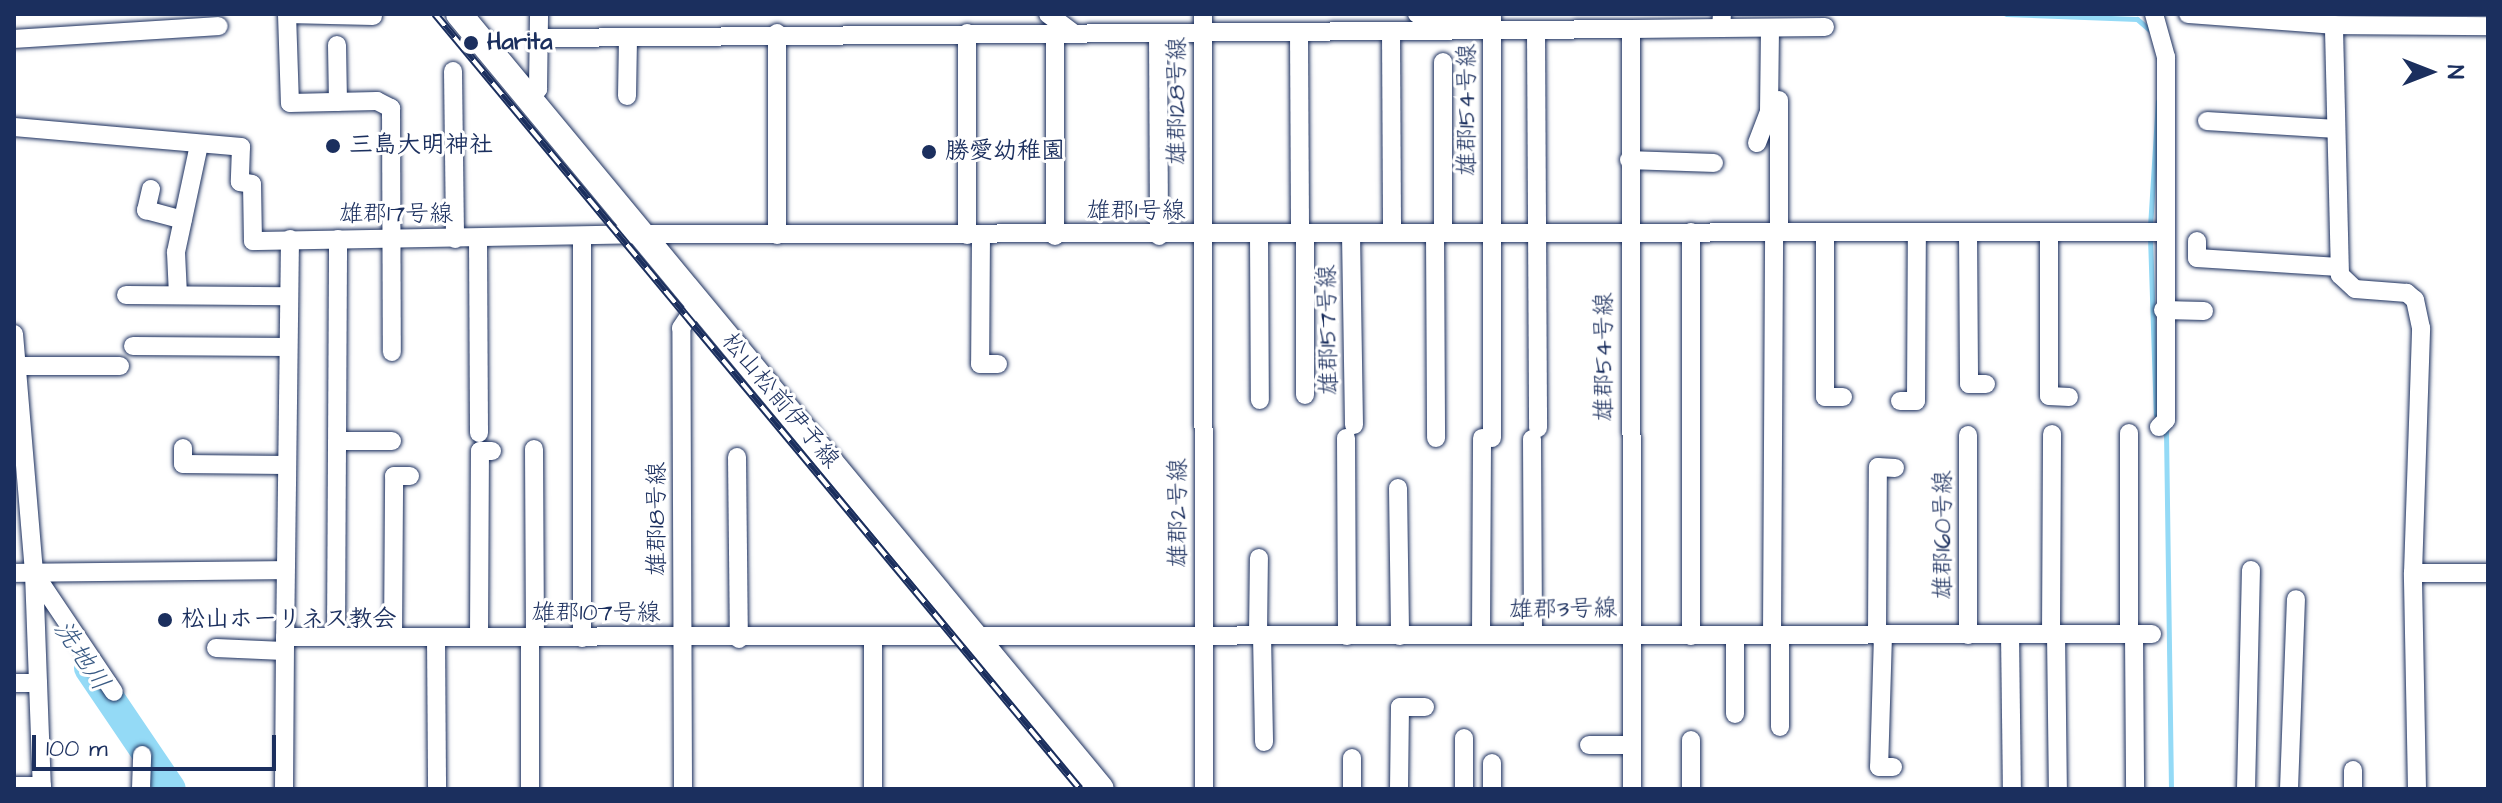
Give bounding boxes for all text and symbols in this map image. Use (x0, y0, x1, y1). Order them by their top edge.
place label: Harita (487, 29, 553, 57)
north arrow (2390, 32, 2470, 112)
marker: Harita (462, 34, 480, 52)
street label: 雄郡128号線 (1164, 37, 1192, 165)
street label: 雄郡154号線 (1454, 44, 1482, 176)
text: N (2439, 65, 2470, 79)
place label: 三島大明神社 (349, 132, 493, 160)
marker: 三島大明神社 (324, 137, 342, 155)
place label: 勝愛幼稚園 (945, 138, 1065, 166)
marker: 勝愛幼稚園 (920, 143, 938, 161)
street label: 雄郡1号線 (1086, 198, 1186, 226)
street label: 雄郡17号線 (339, 201, 453, 229)
street label: 雄郡157号線 (1313, 264, 1345, 396)
street label: 雄郡54号線 (1591, 292, 1619, 422)
street label: 松山松前伊予線 (715, 327, 845, 475)
street label: 雄郡2号線 (1165, 458, 1193, 568)
street label: 雄郡18号線 (644, 462, 672, 576)
street label: 雄郡160号線 (1930, 470, 1958, 600)
street label: 雄郡3号線 (1509, 595, 1617, 625)
street label: 雄郡107号線 (532, 600, 660, 628)
place label: 松山ホーリネス教会 (181, 606, 397, 634)
marker: 松山ホーリネス教会 (156, 611, 174, 629)
water label: 洗地川 (46, 615, 116, 697)
scale bar (36, 719, 280, 769)
text: 100 m (46, 732, 108, 766)

